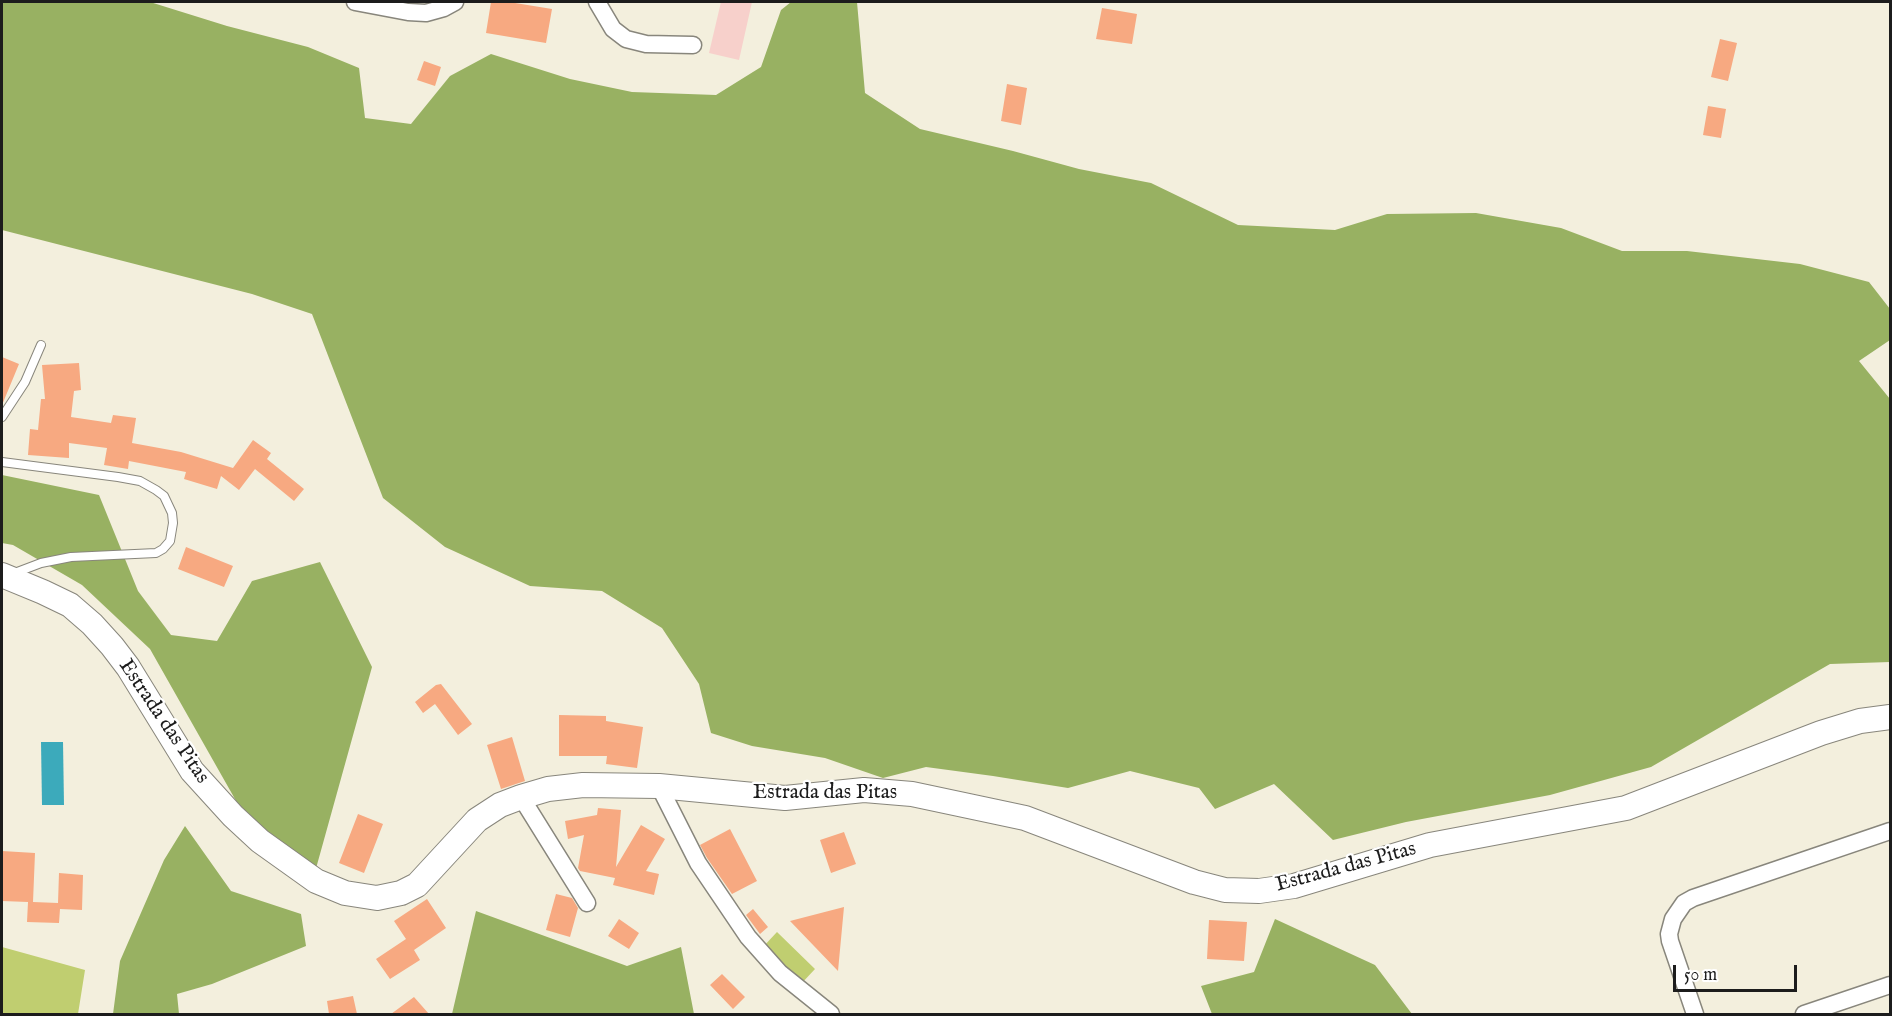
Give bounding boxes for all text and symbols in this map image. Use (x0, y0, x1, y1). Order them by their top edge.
street label: Estrada das Pitas (112, 655, 214, 789)
street label: Estrada das Pitas (753, 781, 897, 807)
street label: Estrada das Pitas (1273, 837, 1419, 899)
scale bar (1676, 953, 1800, 991)
text: 50 m (1684, 964, 1717, 987)

